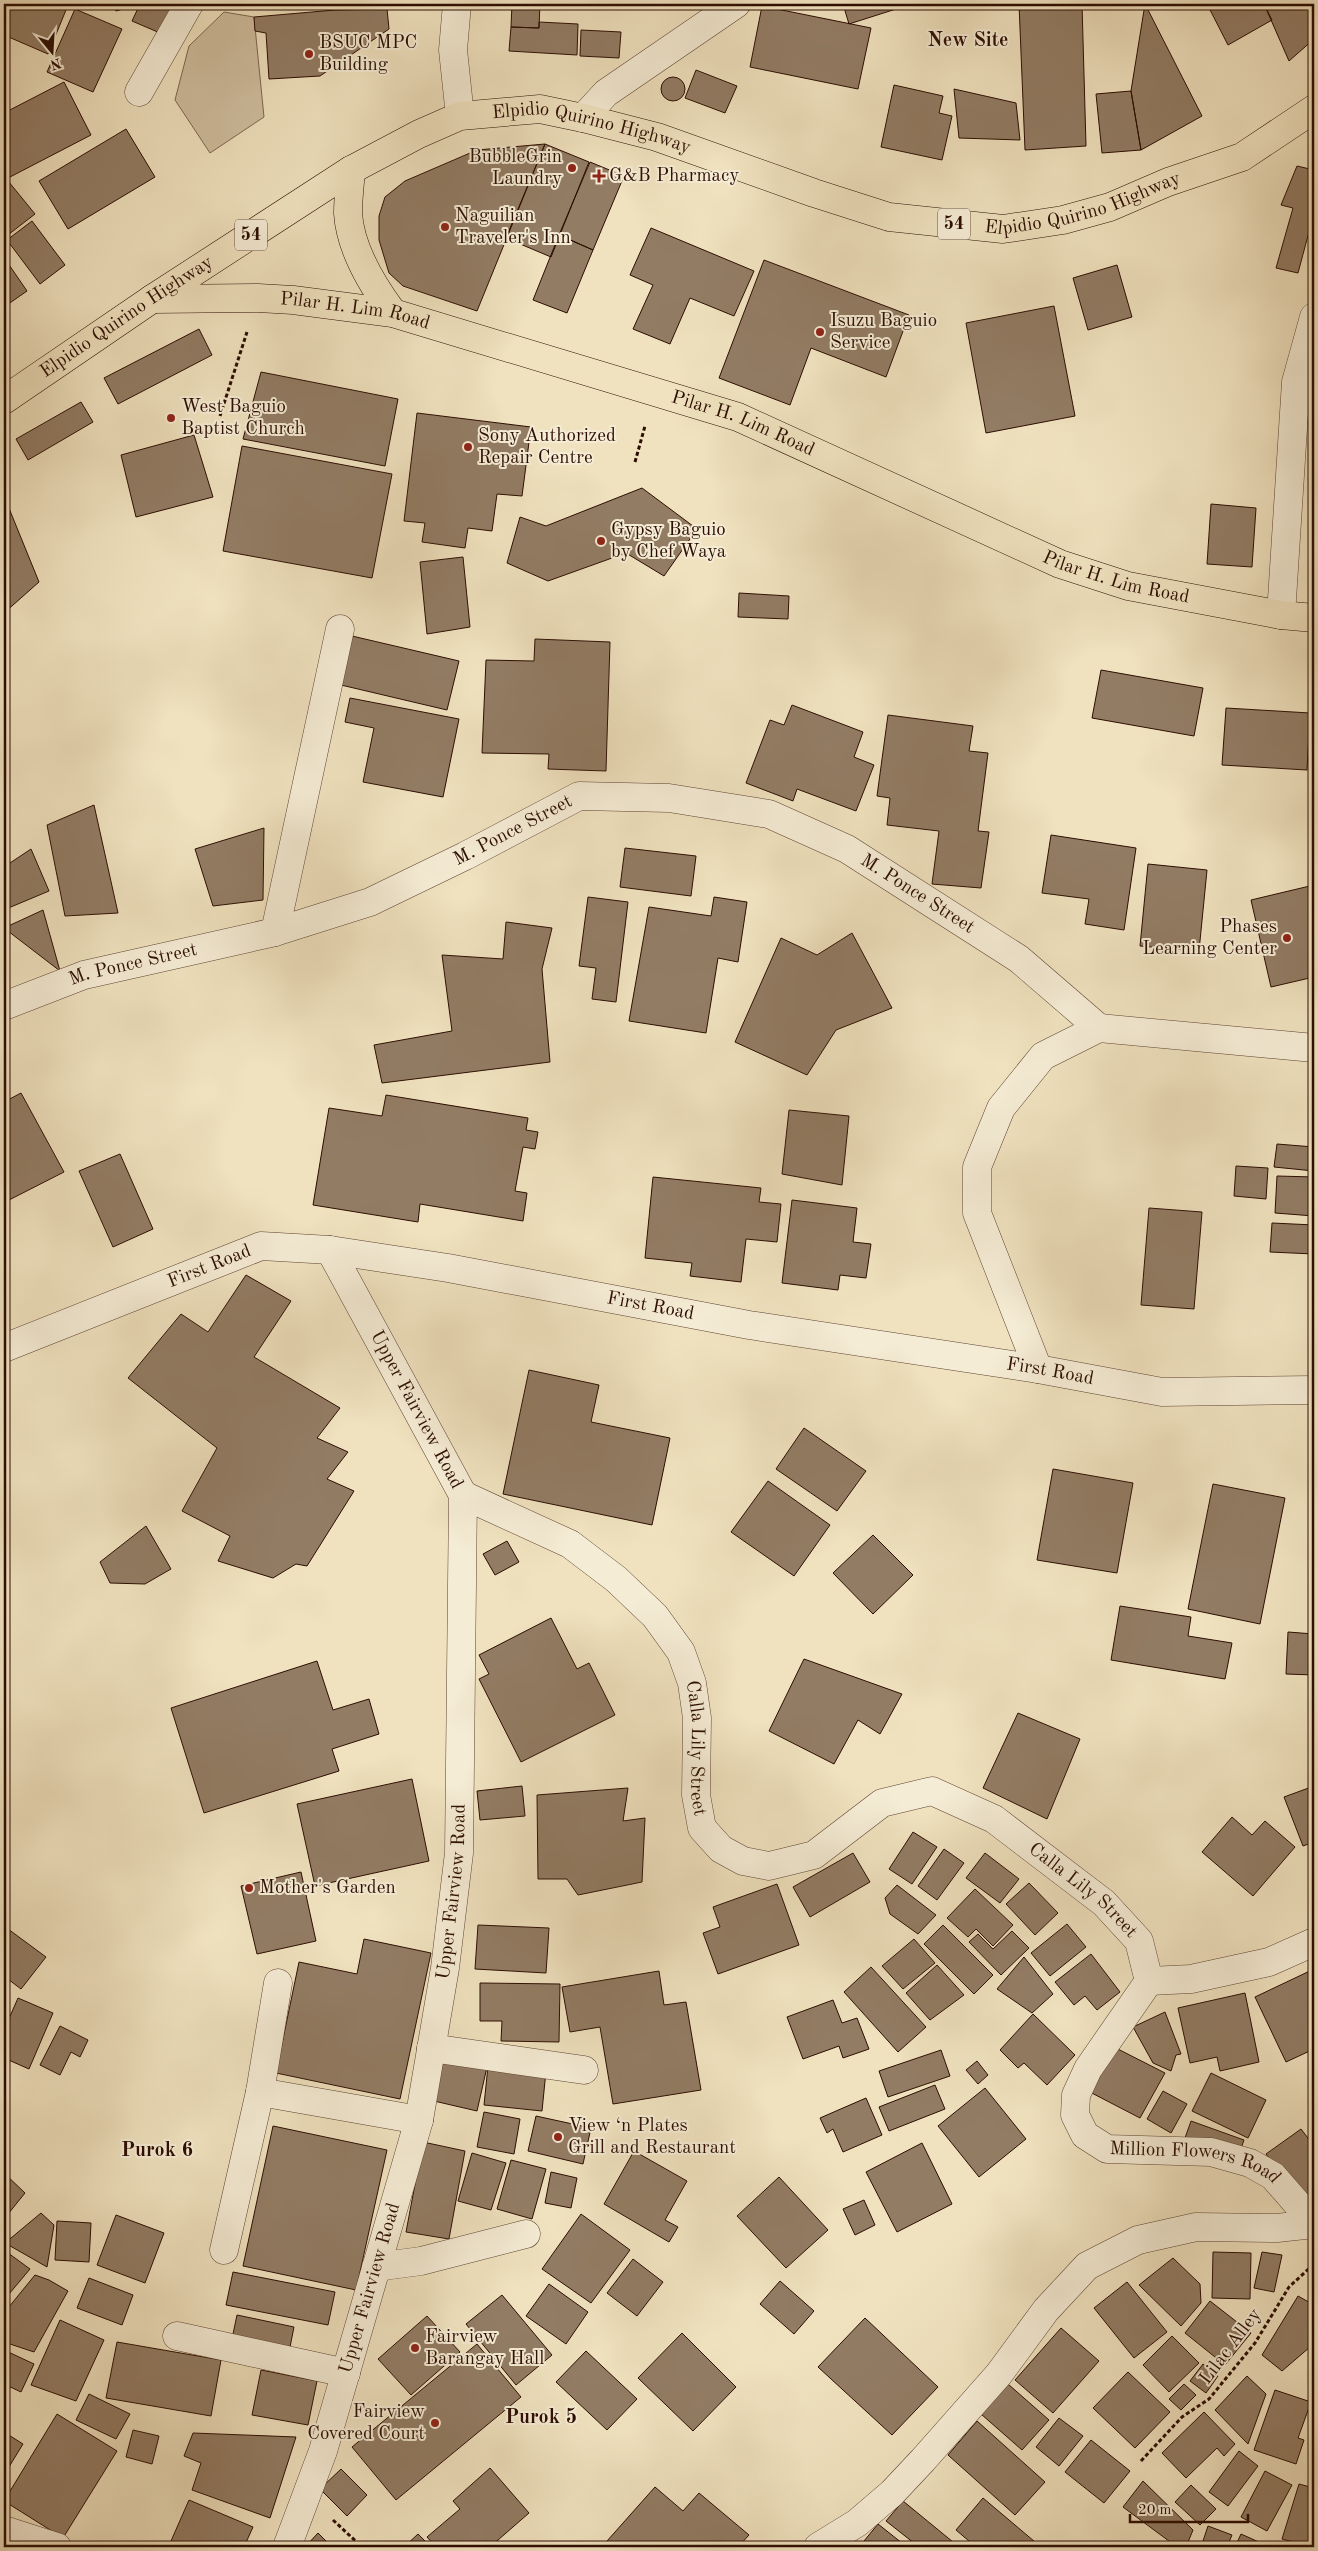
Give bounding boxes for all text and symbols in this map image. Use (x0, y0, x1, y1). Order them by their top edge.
north arrow (28, 28, 78, 78)
district label: New Site (928, 31, 1008, 51)
place label: BSUC MPC Building (319, 34, 417, 75)
marker: BSUC MPC Building (303, 48, 315, 60)
text: N (48, 55, 63, 72)
street label: Elpidio Quirino Highway (491, 100, 693, 158)
place label: BubbleGrin Laundry (469, 148, 562, 189)
marker: BubbleGrin Laundry (566, 162, 578, 174)
place label: G&B Pharmacy (609, 167, 739, 186)
street label: Elpidio Quirino Highway (984, 169, 1183, 238)
marker: G&B Pharmacy (593, 170, 605, 182)
place label: Naguilian Traveler's Inn (455, 207, 571, 248)
road number: 54 (938, 208, 970, 240)
road number: 54 (235, 220, 267, 250)
marker: Naguilian Traveler's Inn (439, 221, 451, 233)
street label: Elpidio Quirino Highway (37, 253, 216, 382)
street label: Pilar H. Lim Road (279, 290, 432, 333)
place label: Isuzu Baguio Service (830, 312, 937, 353)
marker: Isuzu Baguio Service (814, 326, 826, 338)
street label: Pilar H. Lim Road (669, 388, 817, 460)
place label: West Baguio Baptist Church (181, 398, 305, 439)
marker: West Baguio Baptist Church (165, 412, 177, 424)
place label: Sony Authorized Repair Centre (478, 427, 616, 468)
marker: Sony Authorized Repair Centre (462, 441, 474, 453)
place label: Gypsy Baguio by Chef Waya (611, 521, 727, 562)
marker: Gypsy Baguio by Chef Waya (595, 535, 607, 547)
street label: Pilar H. Lim Road (1039, 548, 1191, 607)
street label: M. Ponce Street (451, 792, 575, 869)
street label: M. Ponce Street (857, 851, 978, 937)
place label: Phases Learning Center (1142, 918, 1277, 959)
marker: Phases Learning Center (1281, 932, 1293, 944)
street label: M. Ponce Street (66, 940, 199, 989)
street label: First Road (165, 1241, 254, 1292)
street label: First Road (605, 1289, 696, 1324)
street label: Upper Fairview Road (366, 1328, 466, 1493)
street label: First Road (1005, 1355, 1095, 1389)
street label: Calla Lily Street (682, 1679, 709, 1817)
street label: Upper Fairview Road (434, 1804, 469, 1981)
street label: Calla Lily Street (1025, 1840, 1141, 1942)
place label: Mother's Garden (259, 1879, 396, 1898)
marker: Mother's Garden (243, 1882, 255, 1894)
place label: View ‘n Plates Grill and Restaurant (568, 2117, 736, 2158)
marker: View ‘n Plates Grill and Restaurant (552, 2131, 564, 2143)
street label: Million Flowers Road (1109, 2140, 1284, 2187)
district label: Purok 6 (121, 2141, 193, 2161)
street label: Upper Fairview Road (336, 2201, 404, 2376)
street label: Lilac Alley (1196, 2306, 1266, 2388)
place label: Fairview Barangay Hall (425, 2328, 544, 2369)
marker: Fairview Barangay Hall (409, 2342, 421, 2354)
place label: Fairview Covered Court (307, 2403, 425, 2444)
district label: Purok 5 (505, 2407, 577, 2428)
marker: Fairview Covered Court (429, 2417, 441, 2429)
scale bar (1130, 2491, 1248, 2523)
text: 20 m (1138, 2503, 1172, 2518)

